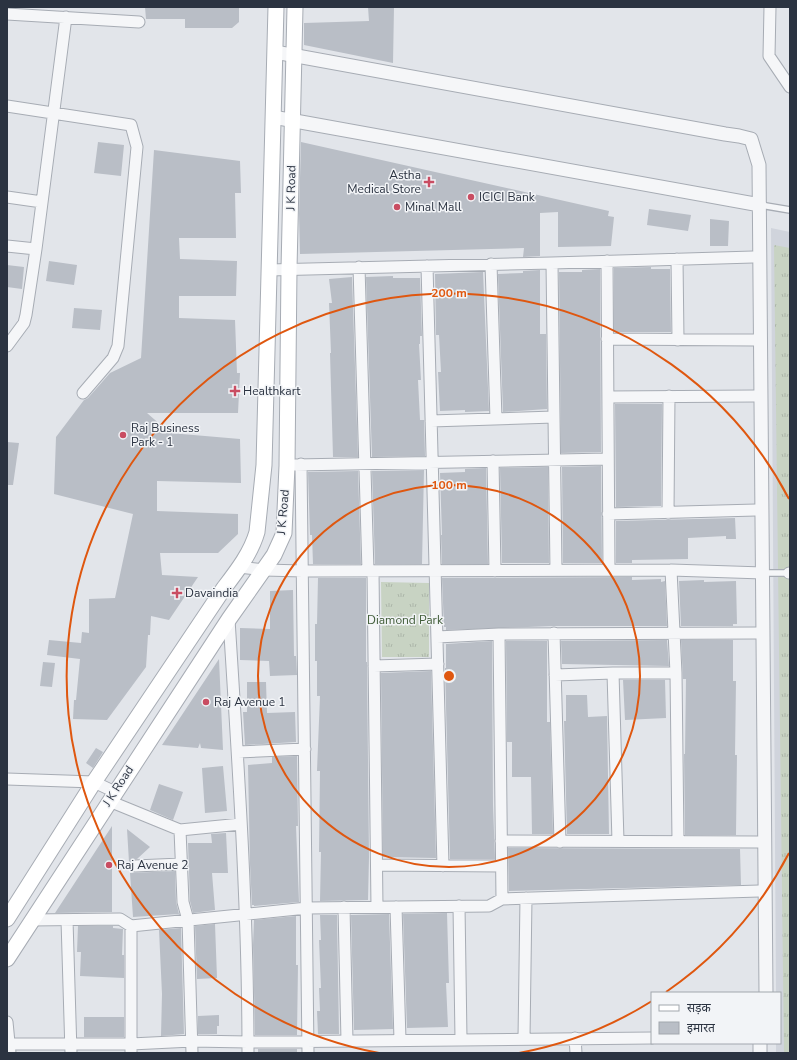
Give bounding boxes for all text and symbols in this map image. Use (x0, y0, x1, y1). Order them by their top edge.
street label: J K Road (283, 165, 299, 212)
place label: Astha Medical Store (347, 167, 421, 197)
marker: Astha Medical Store (424, 177, 434, 187)
place label: ICICI Bank (479, 189, 536, 205)
marker: ICICI Bank (466, 192, 476, 202)
place label: Minal Mall (405, 199, 462, 215)
marker: Minal Mall (392, 202, 402, 212)
text: 200 m (431, 285, 467, 301)
place label: Healthkart (243, 383, 301, 399)
marker: Healthkart (230, 386, 240, 396)
place label: Raj Business Park - 1 (131, 420, 200, 450)
marker: Raj Business Park - 1 (118, 430, 128, 440)
text: 100 m (431, 477, 467, 493)
street label: J K Road (273, 489, 293, 536)
place label: Davaindia (185, 585, 238, 601)
marker: Davaindia (172, 588, 182, 598)
park label: Diamond Park (367, 612, 444, 628)
centre of rings (442, 669, 456, 683)
place label: Raj Avenue 1 (214, 694, 285, 710)
marker: Raj Avenue 1 (201, 697, 211, 707)
street label: J K Road (98, 763, 137, 810)
place label: Raj Avenue 2 (117, 857, 188, 873)
marker: Raj Avenue 2 (104, 860, 114, 870)
legend (651, 992, 781, 1044)
text: सड़क (687, 1000, 712, 1016)
text: इमारत (687, 1020, 716, 1036)

